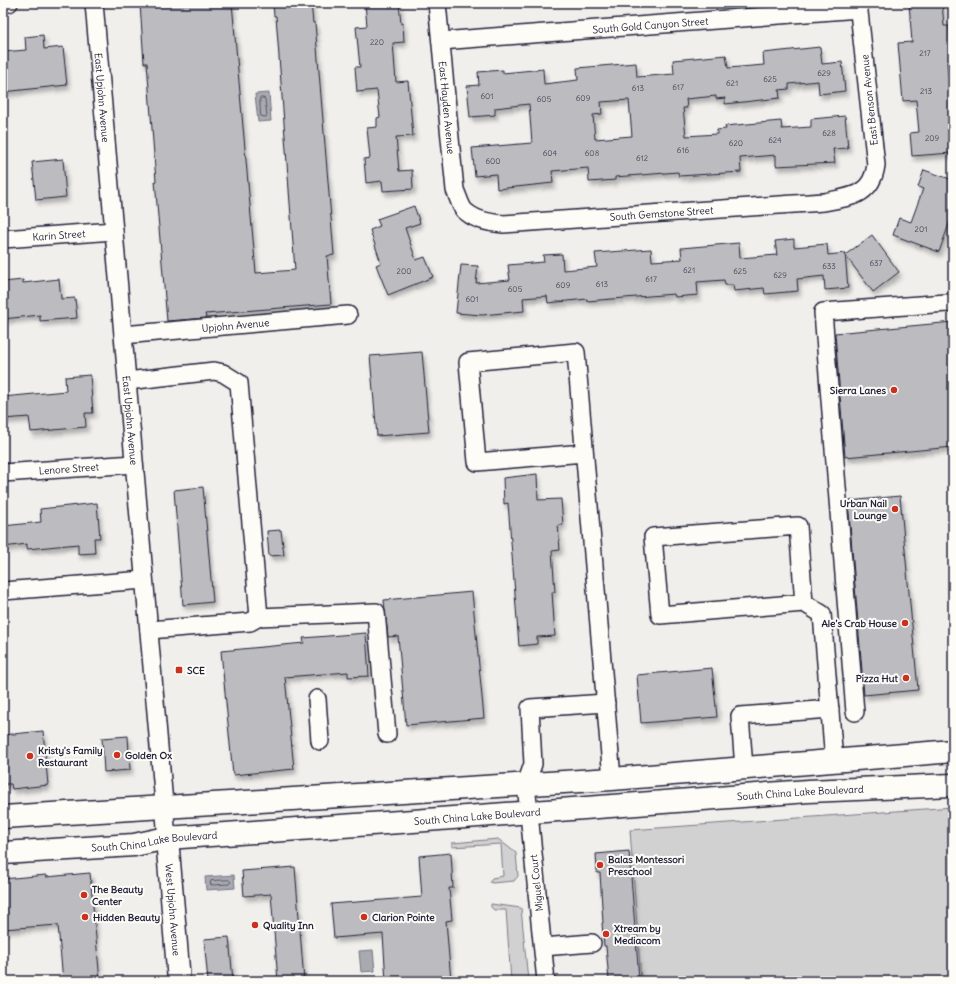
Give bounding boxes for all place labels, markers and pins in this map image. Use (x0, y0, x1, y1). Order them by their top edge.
place label: Sierra Lanes (830, 384, 886, 397)
marker: Sierra Lanes (889, 385, 899, 395)
place label: Urban Nail Lounge (840, 497, 888, 522)
marker: Urban Nail Lounge (890, 504, 900, 514)
place label: Ale's Crab House (821, 617, 898, 630)
marker: Ale's Crab House (900, 618, 910, 628)
place label: SCE (187, 664, 205, 677)
marker: SCE (174, 665, 184, 675)
place label: Pizza Hut (856, 672, 899, 685)
marker: Pizza Hut (901, 673, 911, 683)
place label: Kristy's Family Restaurant (38, 744, 103, 769)
place label: Golden Ox (125, 749, 172, 762)
marker: Golden Ox (112, 750, 122, 760)
marker: Kristy's Family Restaurant (25, 751, 35, 761)
place label: Balas Montessori Preschool (608, 853, 684, 878)
marker: Balas Montessori Preschool (595, 860, 605, 870)
place label: The Beauty Center (92, 883, 144, 908)
marker: The Beauty Center (79, 890, 89, 900)
place label: Hidden Beauty (93, 911, 160, 924)
place label: Clarion Pointe (372, 911, 435, 924)
marker: Hidden Beauty (80, 912, 90, 922)
marker: Clarion Pointe (359, 912, 369, 922)
place label: Quality Inn (263, 919, 314, 932)
marker: Quality Inn (250, 920, 260, 930)
place label: Xtream by Mediacom (614, 922, 661, 947)
marker: Xtream by Mediacom (601, 929, 611, 939)

